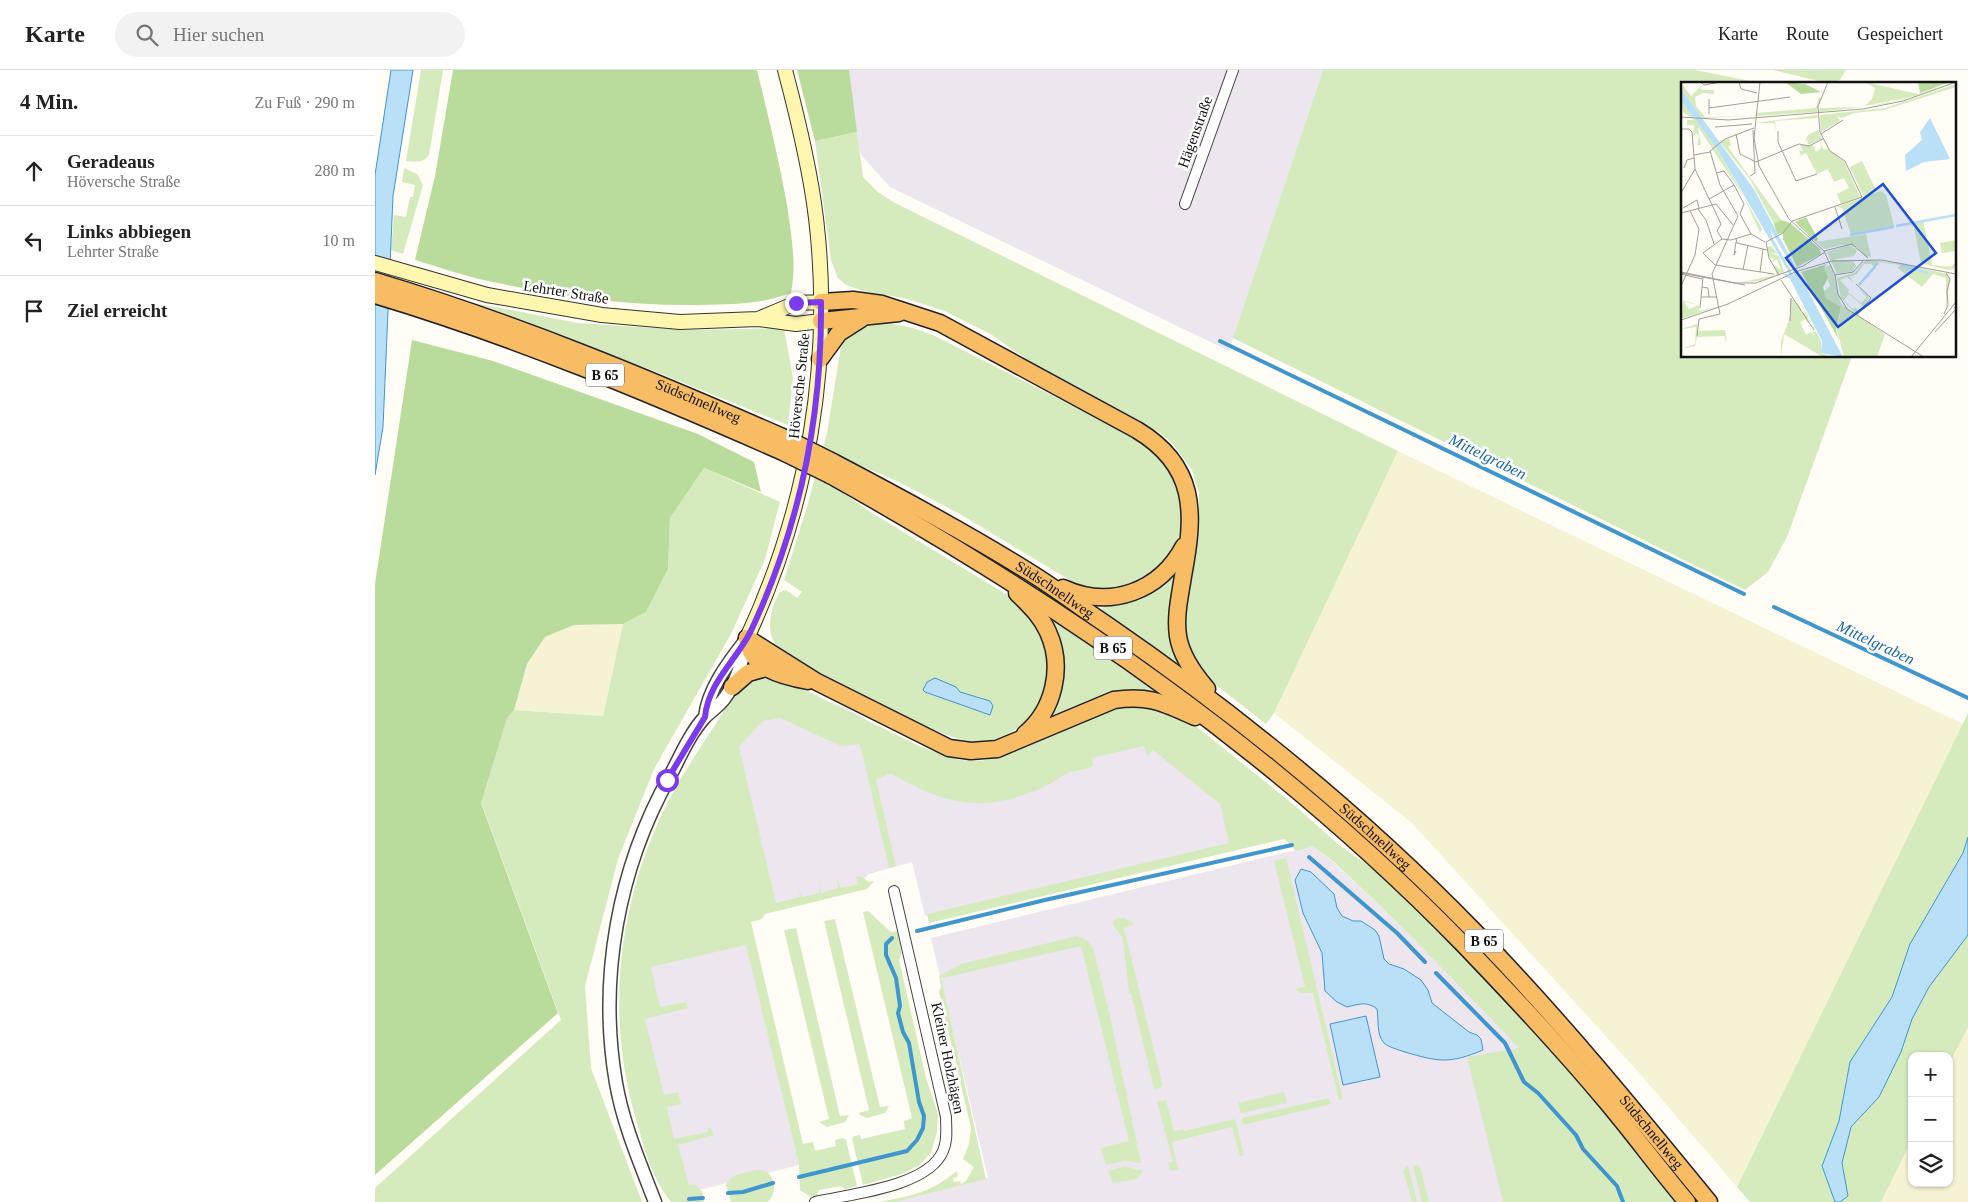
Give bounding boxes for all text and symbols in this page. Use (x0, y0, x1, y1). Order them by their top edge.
search box (115, 12, 465, 57)
text: Karte (25, 21, 85, 47)
icon: search (133, 21, 161, 49)
text: Hier suchen (173, 24, 264, 45)
text: Karte (1718, 24, 1758, 44)
text: Route (1786, 24, 1829, 44)
text: Gespeichert (1857, 24, 1943, 44)
inset map (1681, 82, 1955, 358)
text: 4 Min. (20, 90, 78, 114)
text: Zu Fuß · 290 m (255, 94, 355, 111)
street label: Hägenstraße (1175, 94, 1215, 170)
text: Geradeaus (67, 151, 155, 172)
icon: ahead (20, 157, 48, 185)
text: 280 m (315, 162, 355, 179)
text: Höversche Straße (67, 173, 180, 190)
text: Links abbiegen (67, 221, 191, 242)
icon: left (20, 227, 48, 255)
text: 10 m (323, 232, 355, 249)
text: Lehrter Straße (67, 243, 159, 260)
street label: Lehrter Straße (522, 277, 610, 307)
route end (785, 292, 808, 315)
icon: arrive (20, 297, 48, 325)
text: Ziel erreicht (67, 300, 167, 321)
street label: Höversche Straße (785, 332, 813, 440)
road number: B 65 (586, 364, 624, 386)
street label: Südschnellweg (653, 376, 744, 426)
water label: Mittelgraben (1445, 430, 1529, 483)
street label: Südschnellweg (1013, 558, 1097, 622)
water label: Mittelgraben (1833, 617, 1917, 669)
road number: B 65 (1094, 636, 1132, 660)
route start (656, 769, 679, 792)
street label: Südschnellweg (1336, 800, 1415, 873)
road number: B 65 (1465, 929, 1503, 952)
street label: Kleiner Holzhägen (928, 1001, 968, 1116)
map controls (1908, 1052, 1953, 1187)
button: + (1908, 1052, 1953, 1097)
street label: Südschnellweg (1616, 1092, 1687, 1173)
button: − (1908, 1097, 1953, 1142)
button: layers (1908, 1142, 1953, 1187)

